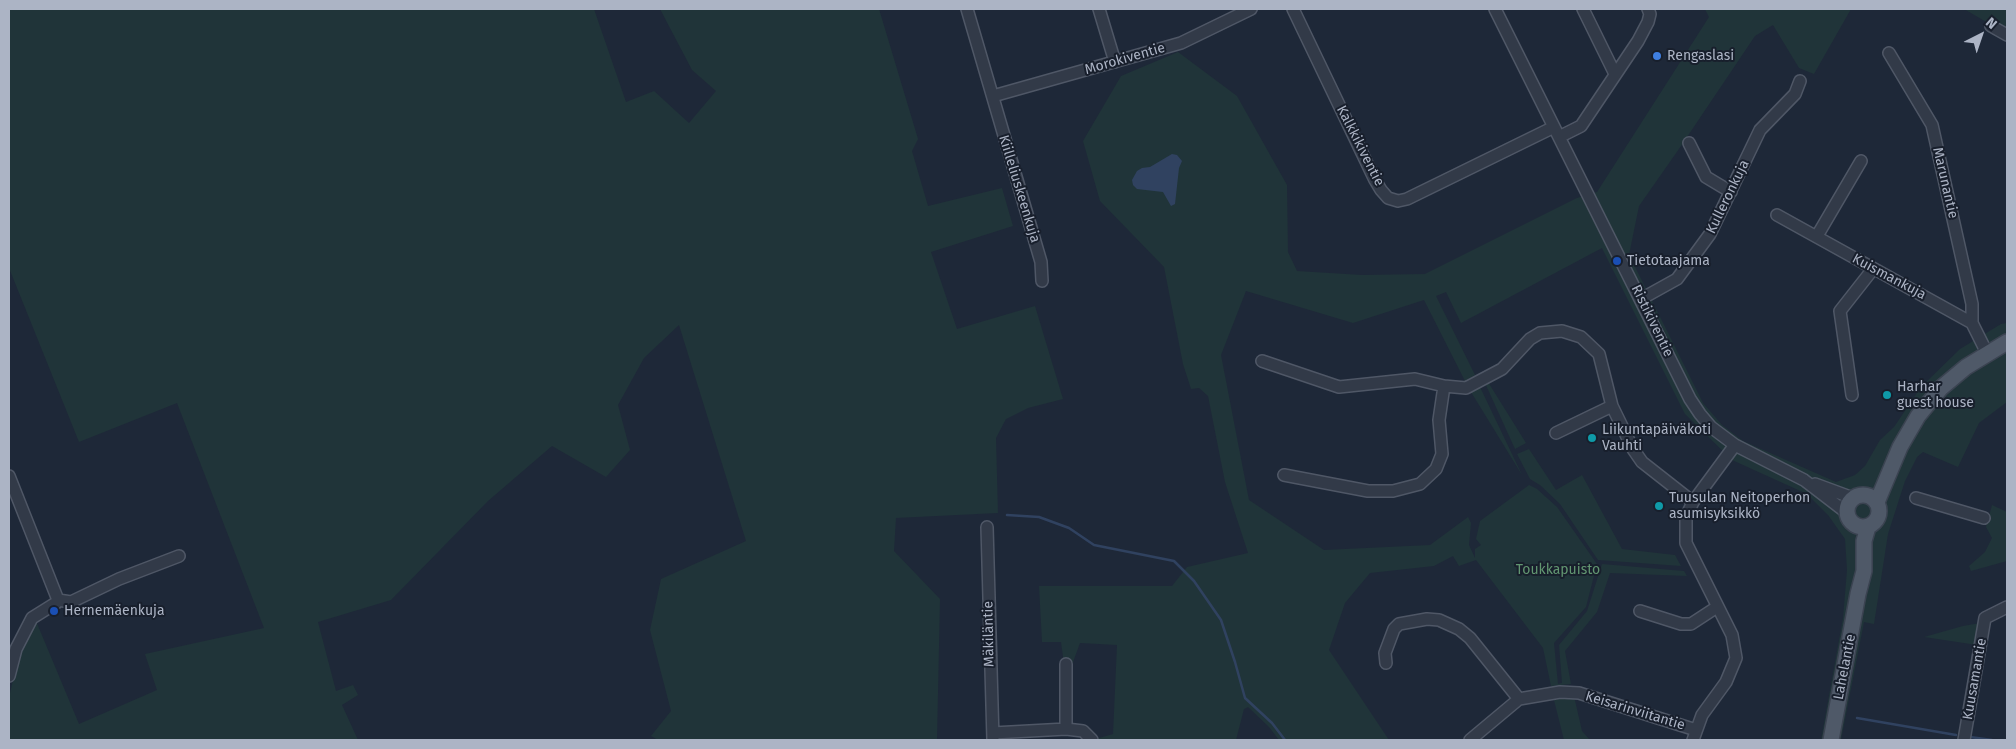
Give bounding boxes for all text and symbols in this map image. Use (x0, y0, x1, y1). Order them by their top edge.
north arrow (1956, 10, 2006, 60)
text: N (1982, 14, 2000, 33)
street label: Morokiventie (1083, 40, 1167, 78)
place label: Rengaslasi (1667, 48, 1734, 64)
marker: Rengaslasi (1651, 50, 1663, 62)
street label: Kalkkikiventie (1332, 103, 1388, 189)
street label: Kiilleliuskeenkuja (995, 133, 1043, 245)
street label: Marunantie (1929, 146, 1961, 220)
street label: Kulleronkuja (1703, 157, 1753, 237)
street label: Kuismankuja (1849, 250, 1929, 304)
place label: Tietotaajama (1627, 253, 1710, 269)
marker: Tietotaajama (1611, 255, 1623, 267)
street label: Ristikiventie (1627, 282, 1677, 360)
place label: Harhar guest house (1897, 379, 1974, 412)
marker: Harhar guest house (1881, 389, 1893, 401)
place label: Liikuntapäiväkoti Vauhti (1602, 422, 1711, 454)
marker: Liikuntapäiväkoti Vauhti (1586, 432, 1598, 444)
place label: Tuusulan Neitoperhon asumisyksikkö (1669, 490, 1810, 522)
marker: Tuusulan Neitoperhon asumisyksikkö (1653, 500, 1665, 512)
park label: Toukkapuisto (1516, 562, 1600, 578)
street label: Mäkiläntie (980, 601, 998, 667)
place label: Hernemäenkuja (64, 603, 165, 619)
marker: Hernemäenkuja (48, 605, 60, 617)
street label: Lahelantie (1830, 633, 1860, 701)
street label: Kuusamantie (1960, 637, 1990, 721)
street label: Keisarinviitantie (1583, 688, 1687, 734)

